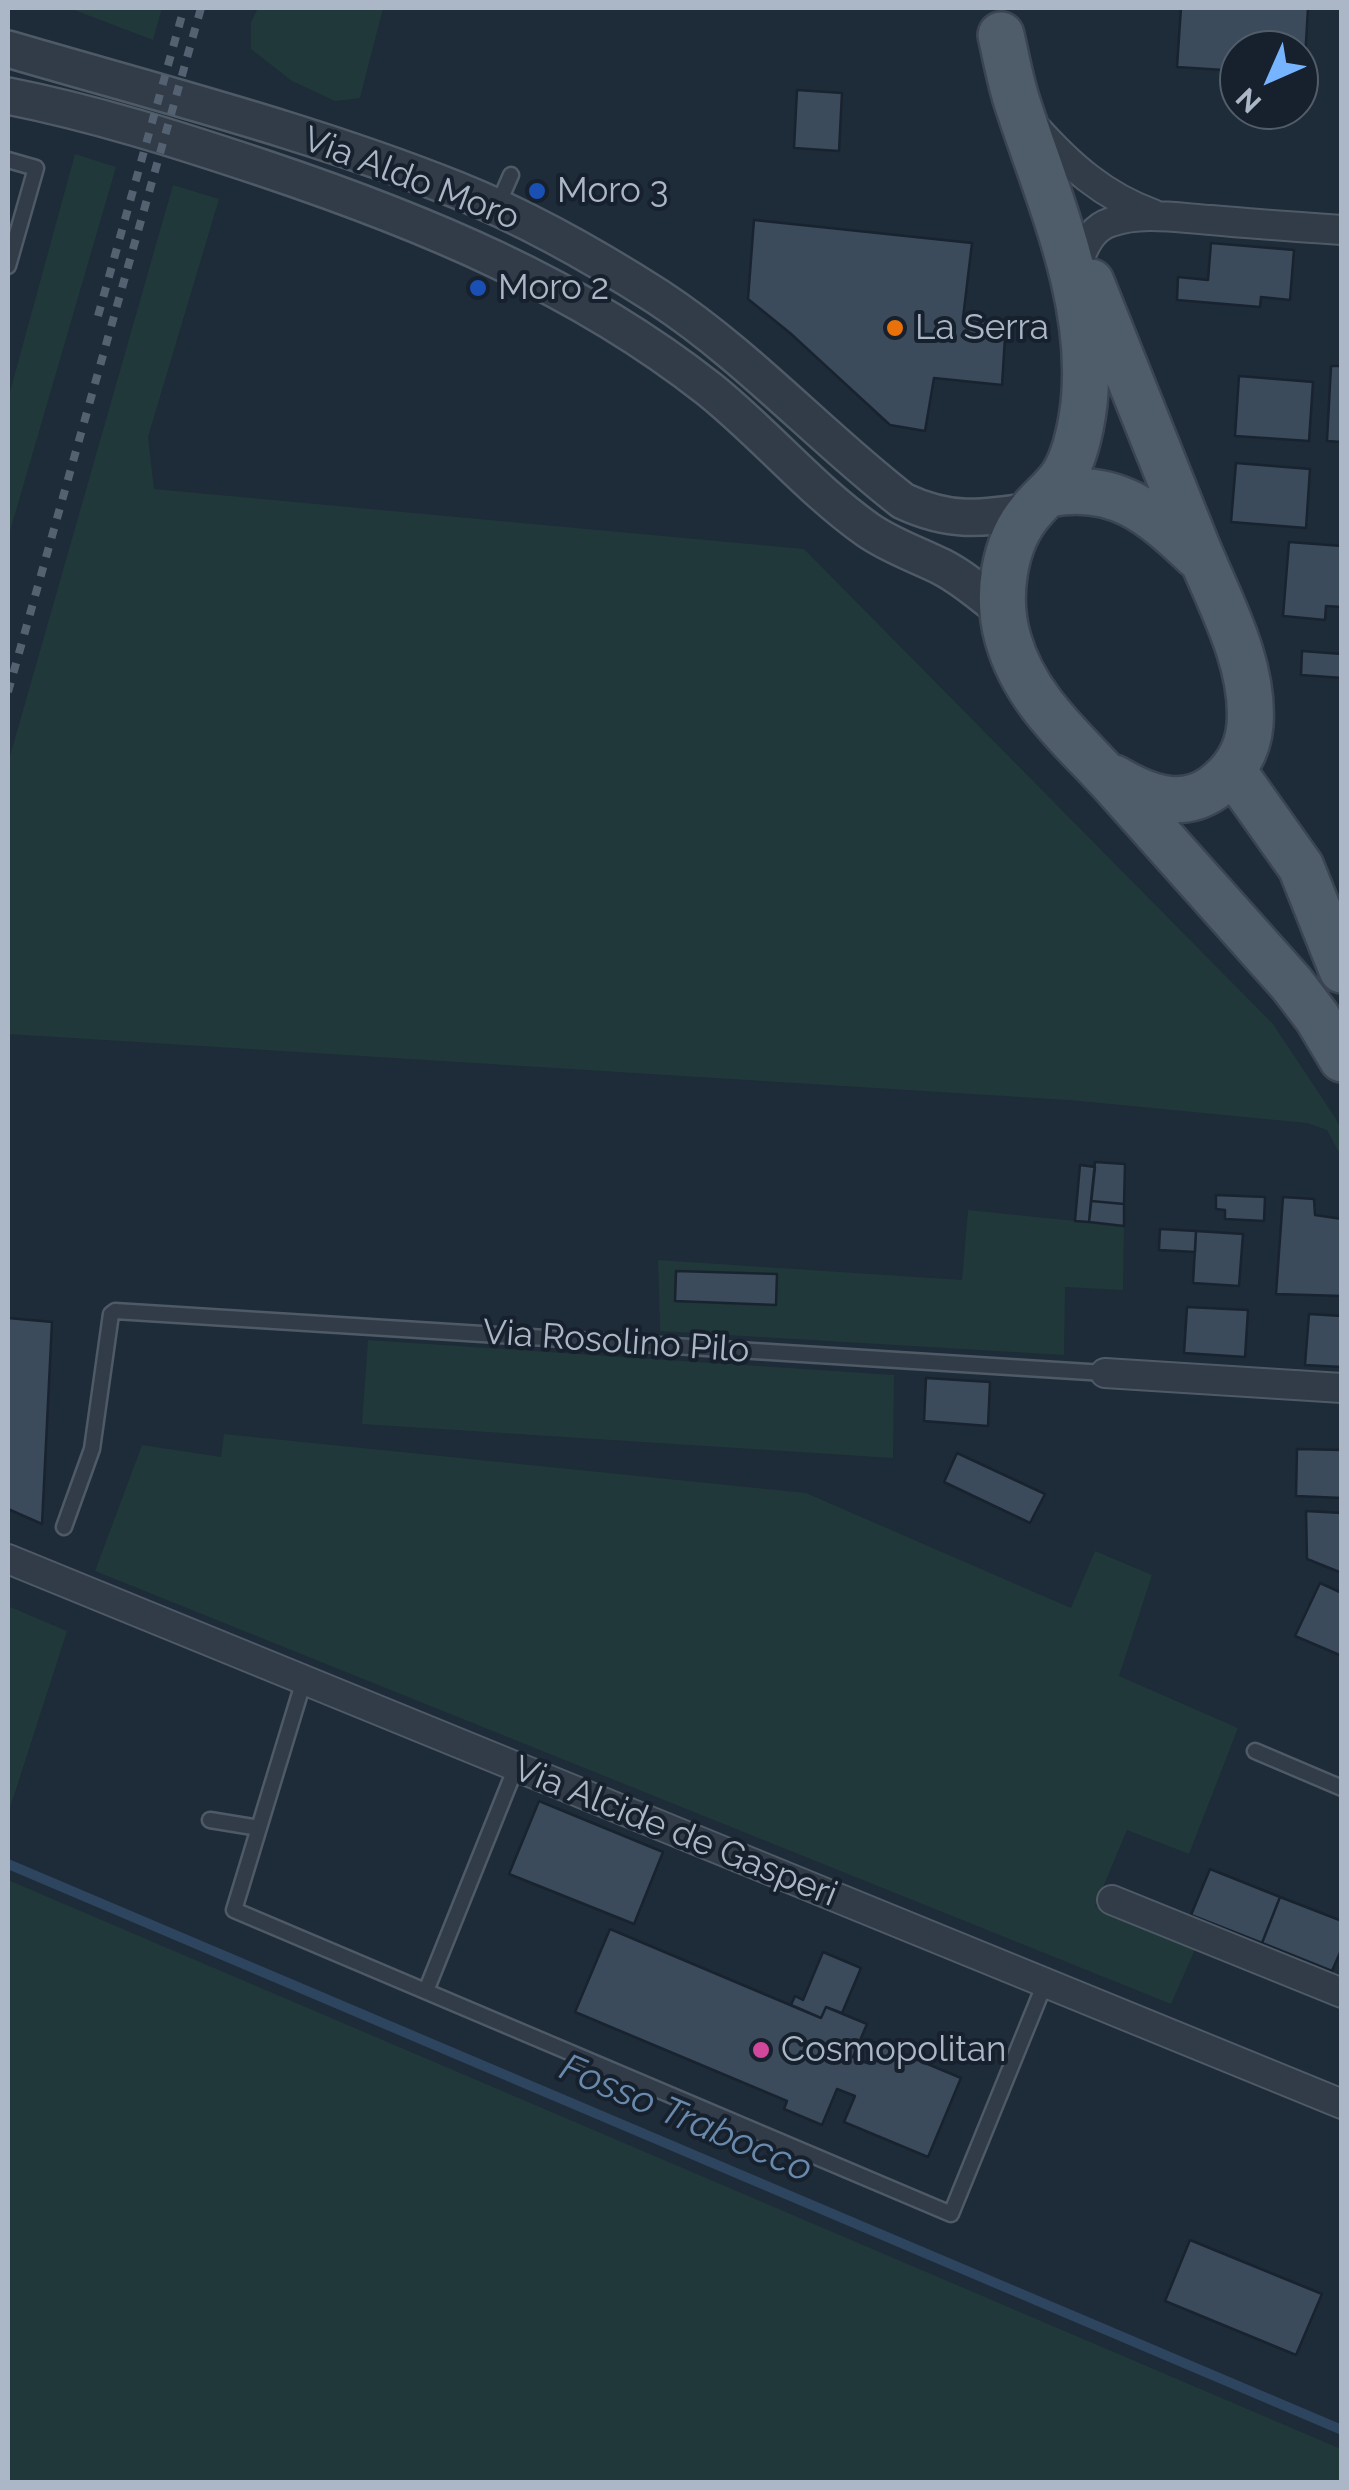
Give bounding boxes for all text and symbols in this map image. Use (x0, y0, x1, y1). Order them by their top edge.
north arrow (1219, 30, 1319, 130)
text: N (1230, 81, 1268, 119)
street label: Via Aldo Moro (297, 119, 525, 239)
place label: Moro 3 (557, 170, 668, 212)
marker: Moro 3 (526, 180, 548, 202)
place label: Moro 2 (498, 267, 609, 309)
marker: Moro 2 (467, 277, 489, 299)
place label: La Serra (915, 307, 1049, 349)
marker: La Serra (884, 317, 906, 339)
street label: Via Rosolino Pilo (481, 1312, 751, 1372)
street label: Via Alcide de Gasperi (507, 1748, 843, 1916)
place label: Cosmopolitan (781, 2029, 1007, 2071)
marker: Cosmopolitan (750, 2039, 772, 2061)
water label: Fosso Trabocco (553, 2045, 819, 2193)

